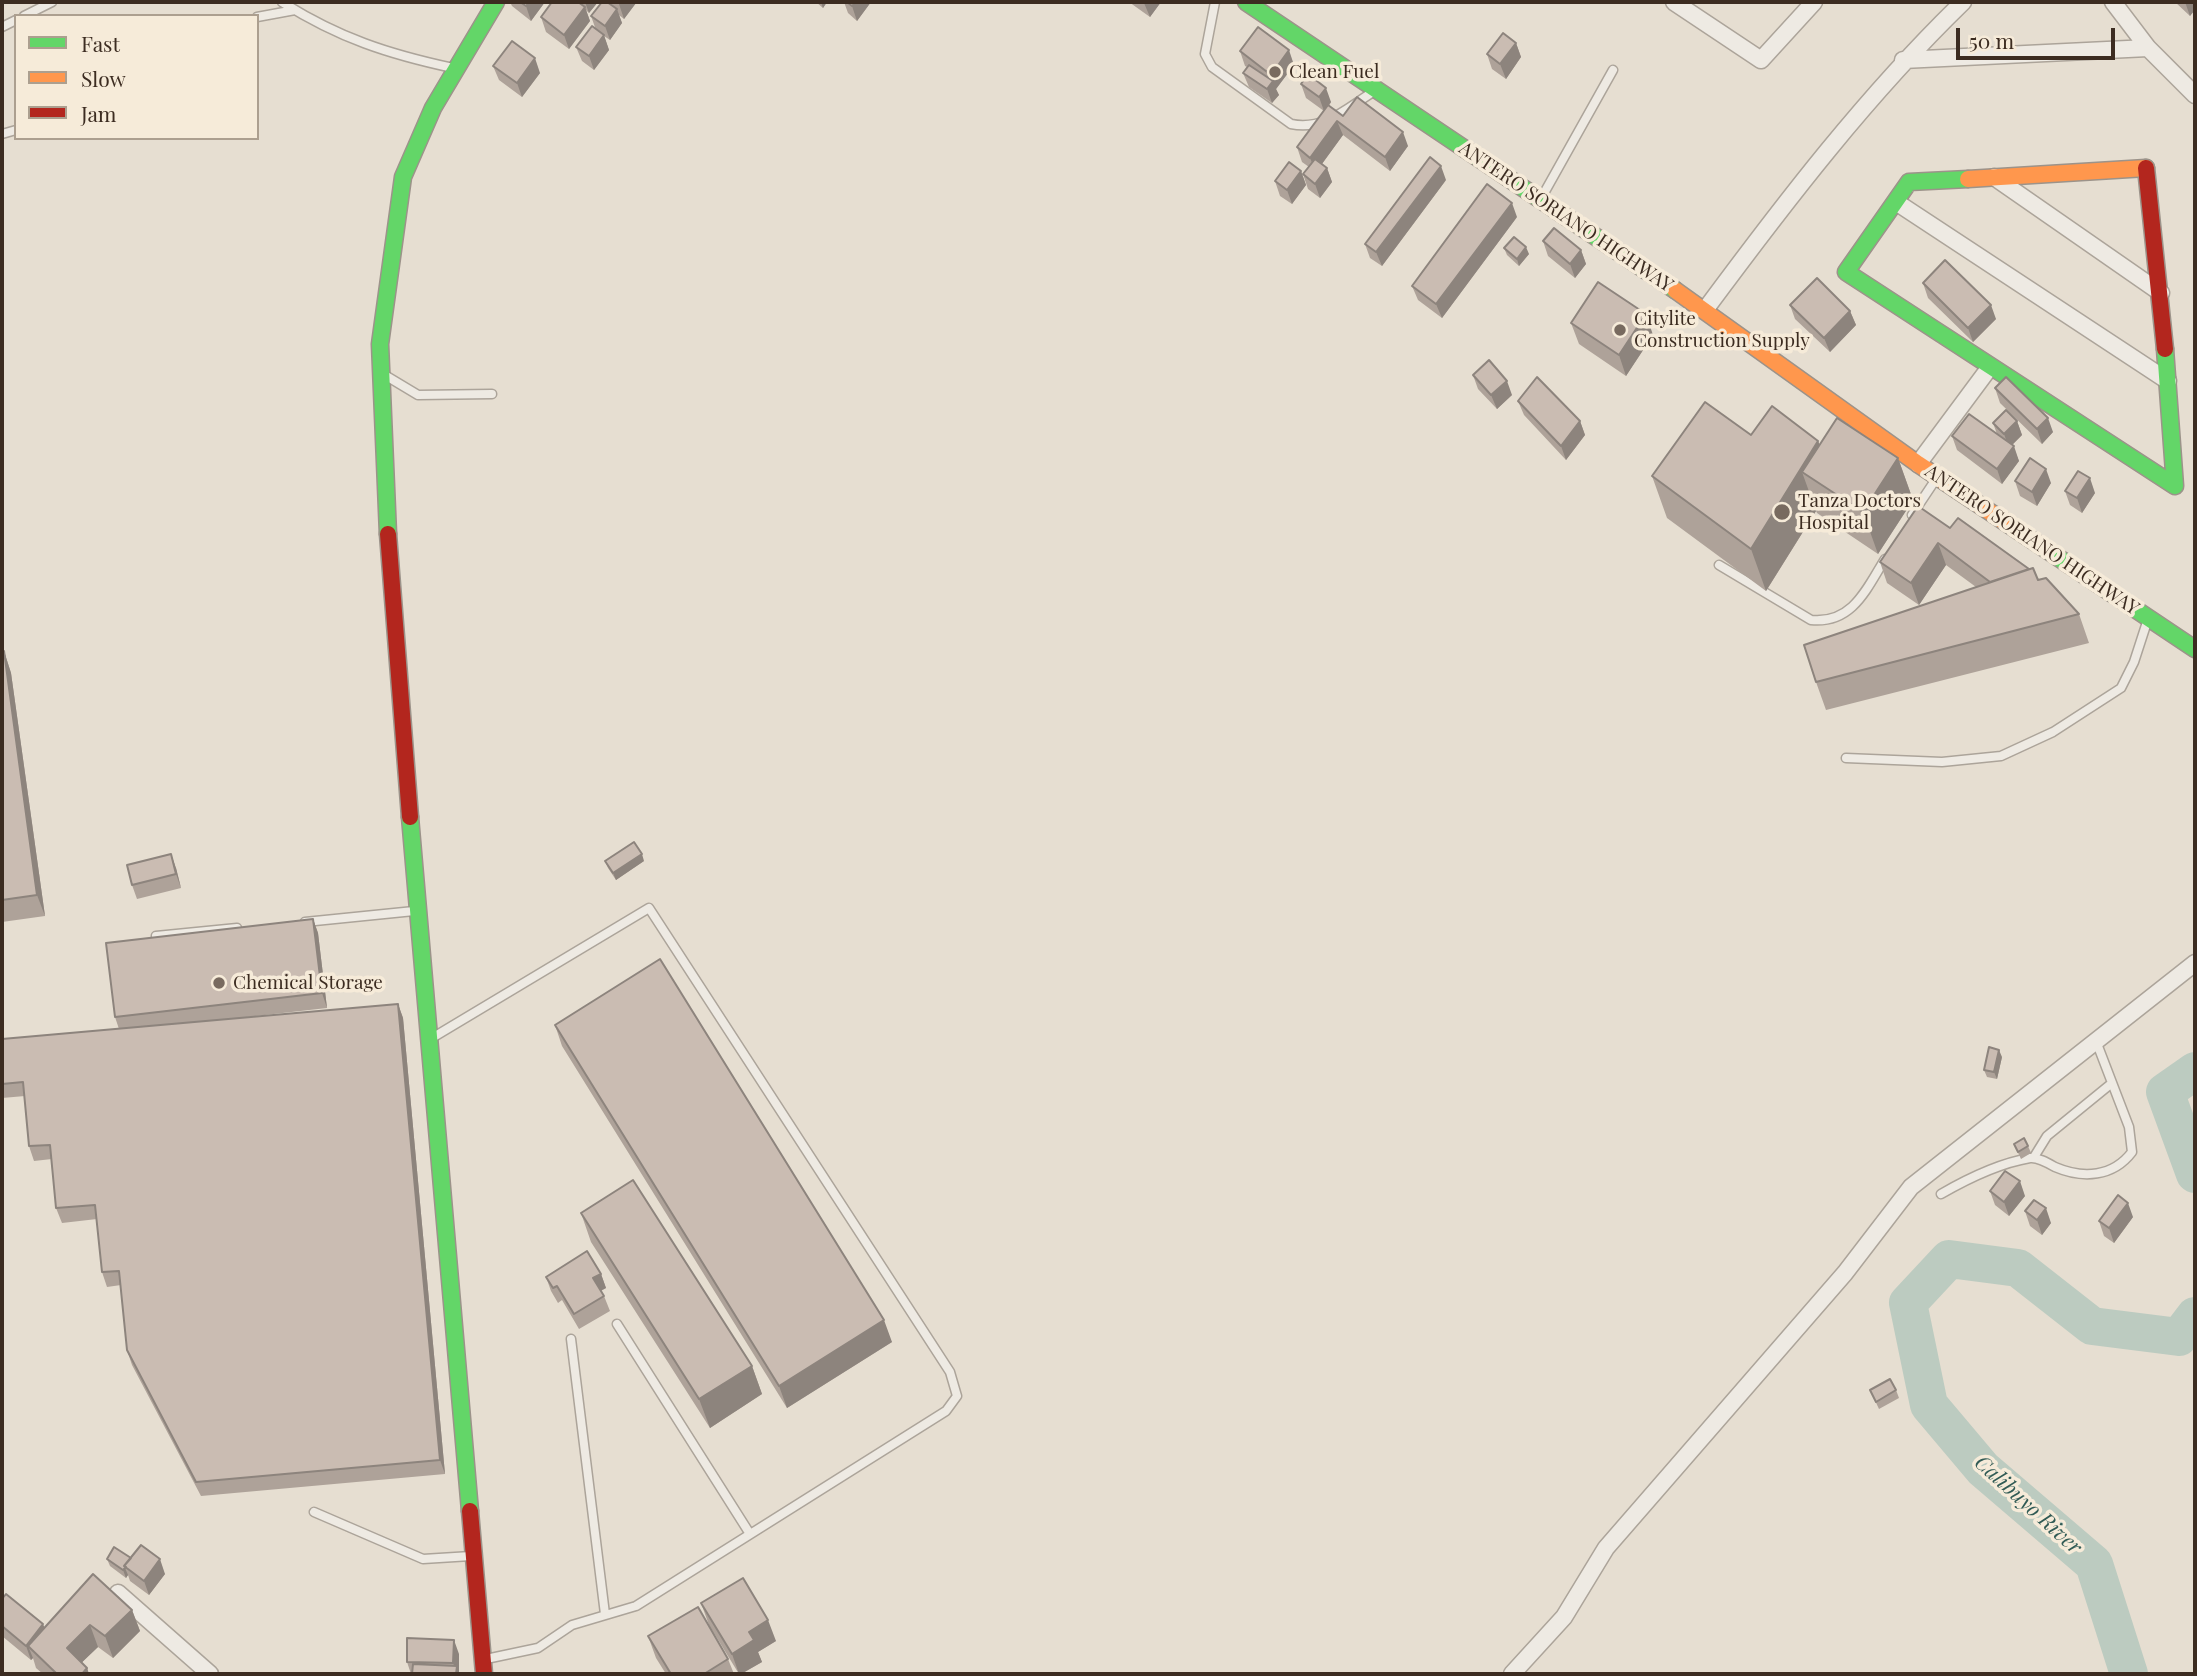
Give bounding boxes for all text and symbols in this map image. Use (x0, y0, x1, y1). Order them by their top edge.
legend (14, 14, 259, 140)
scale bar (1959, 14, 2118, 58)
text: 50 m (1969, 26, 2014, 54)
text: Fast (81, 29, 120, 57)
place label: Clean Fuel (1289, 61, 1379, 83)
text: Slow (81, 64, 126, 92)
marker: Clean Fuel (1267, 64, 1283, 80)
text: Jam (81, 99, 117, 127)
street label: ANTERO SORIANO HIGHWAY (1455, 137, 1677, 297)
place label: Citylite Construction Supply (1634, 308, 1810, 352)
marker: Citylite Construction Supply (1612, 322, 1628, 338)
street label: ANTERO SORIANO HIGHWAY (1921, 460, 2143, 620)
place label: Tanza Doctors Hospital (1798, 490, 1921, 534)
marker: Tanza Doctors Hospital (1772, 502, 1792, 522)
place label: Chemical Storage (233, 972, 383, 994)
marker: Chemical Storage (211, 975, 227, 991)
water label: Calibuyo River (1969, 1450, 2087, 1560)

